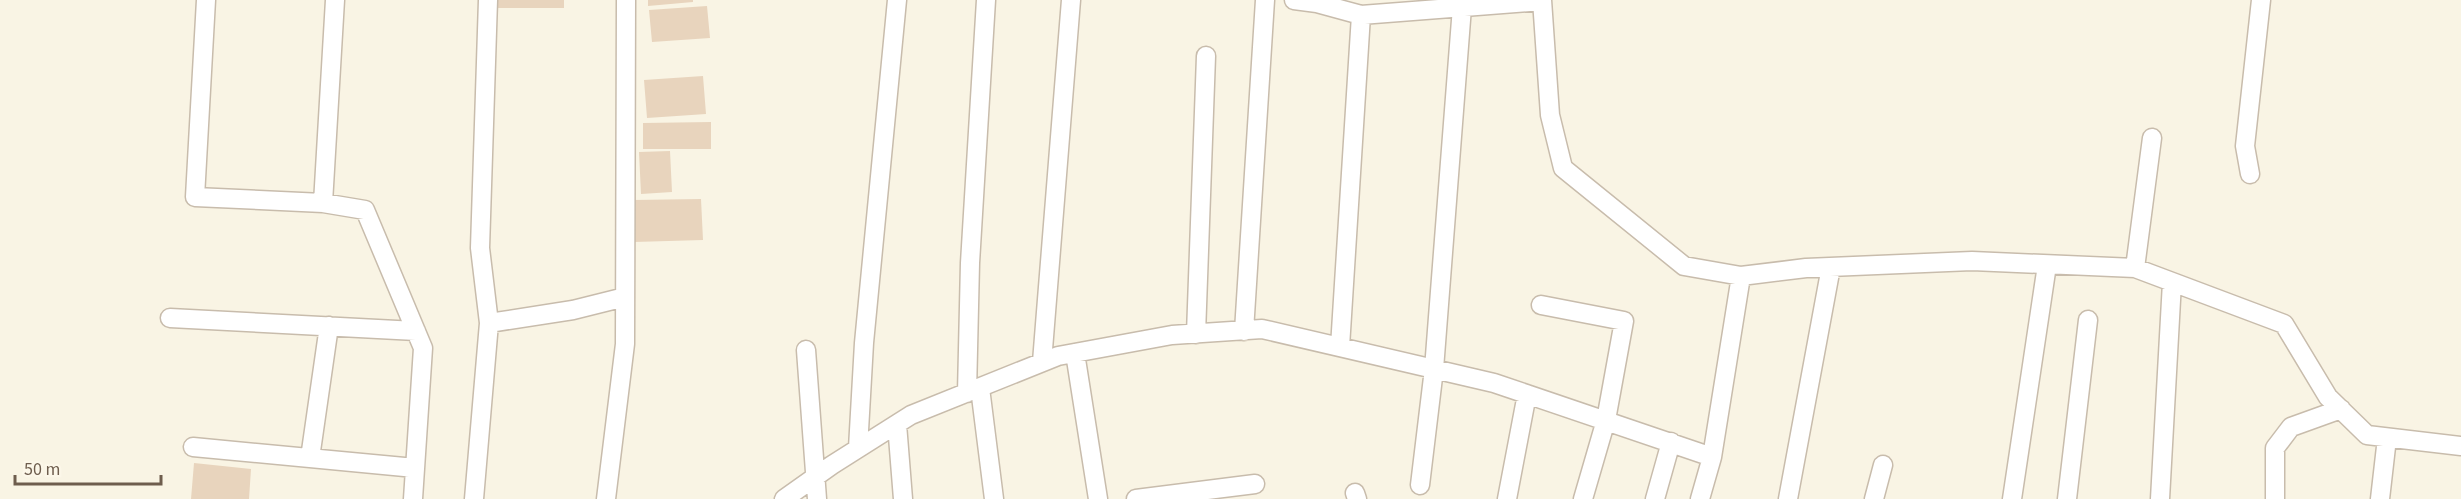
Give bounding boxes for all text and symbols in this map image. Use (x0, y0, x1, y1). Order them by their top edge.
scale bar (15, 448, 160, 486)
text: 50 m (24, 457, 60, 482)

